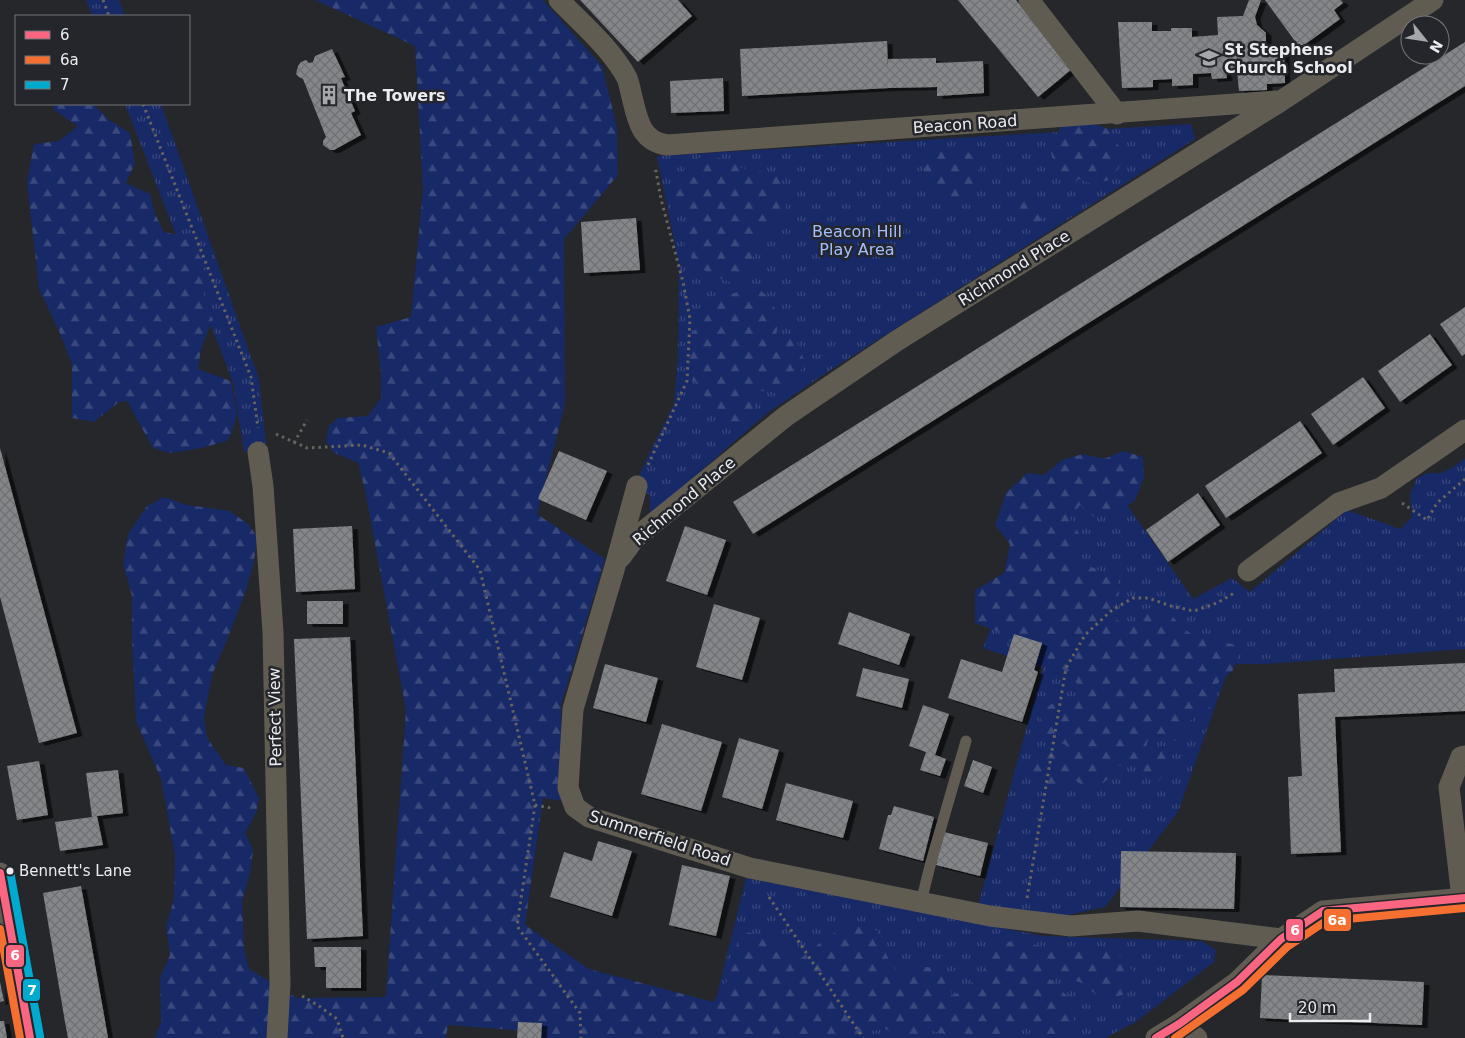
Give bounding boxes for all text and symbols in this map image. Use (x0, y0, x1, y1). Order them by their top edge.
legend (15, 15, 190, 105)
north arrow (1400, 15, 1450, 65)
text: 6 (60, 26, 70, 44)
text: N (1426, 37, 1446, 56)
place label: St Stephens Church School (1224, 40, 1353, 77)
school or university icon: St Stephens Church School (1198, 47, 1220, 69)
text: 6a (60, 51, 79, 69)
text: 7 (60, 76, 70, 94)
building icon: The Towers (318, 84, 340, 106)
place label: The Towers (344, 86, 446, 105)
street label: Beacon Road (912, 111, 1018, 137)
park label: Beacon Hill Play Area (812, 222, 902, 259)
street label: Richmond Place (955, 226, 1073, 310)
street label: Richmond Place (629, 453, 739, 549)
street label: Perfect View (265, 667, 285, 767)
street label: Summerfield Road (587, 806, 733, 870)
place label: Bennett's Lane (19, 862, 132, 880)
marker: Bennett's Lane (5, 866, 15, 876)
line badge: 6a (1323, 908, 1352, 932)
text: 6a (1327, 912, 1347, 928)
line badge: 6 (1285, 918, 1304, 942)
text: 6 (1290, 922, 1300, 938)
line badge: 6 (5, 944, 25, 968)
text: 6 (10, 947, 20, 963)
line badge: 7 (22, 978, 41, 1002)
text: 7 (27, 982, 37, 998)
scale bar (1290, 990, 1370, 1022)
text: 20 m (1298, 999, 1336, 1017)

